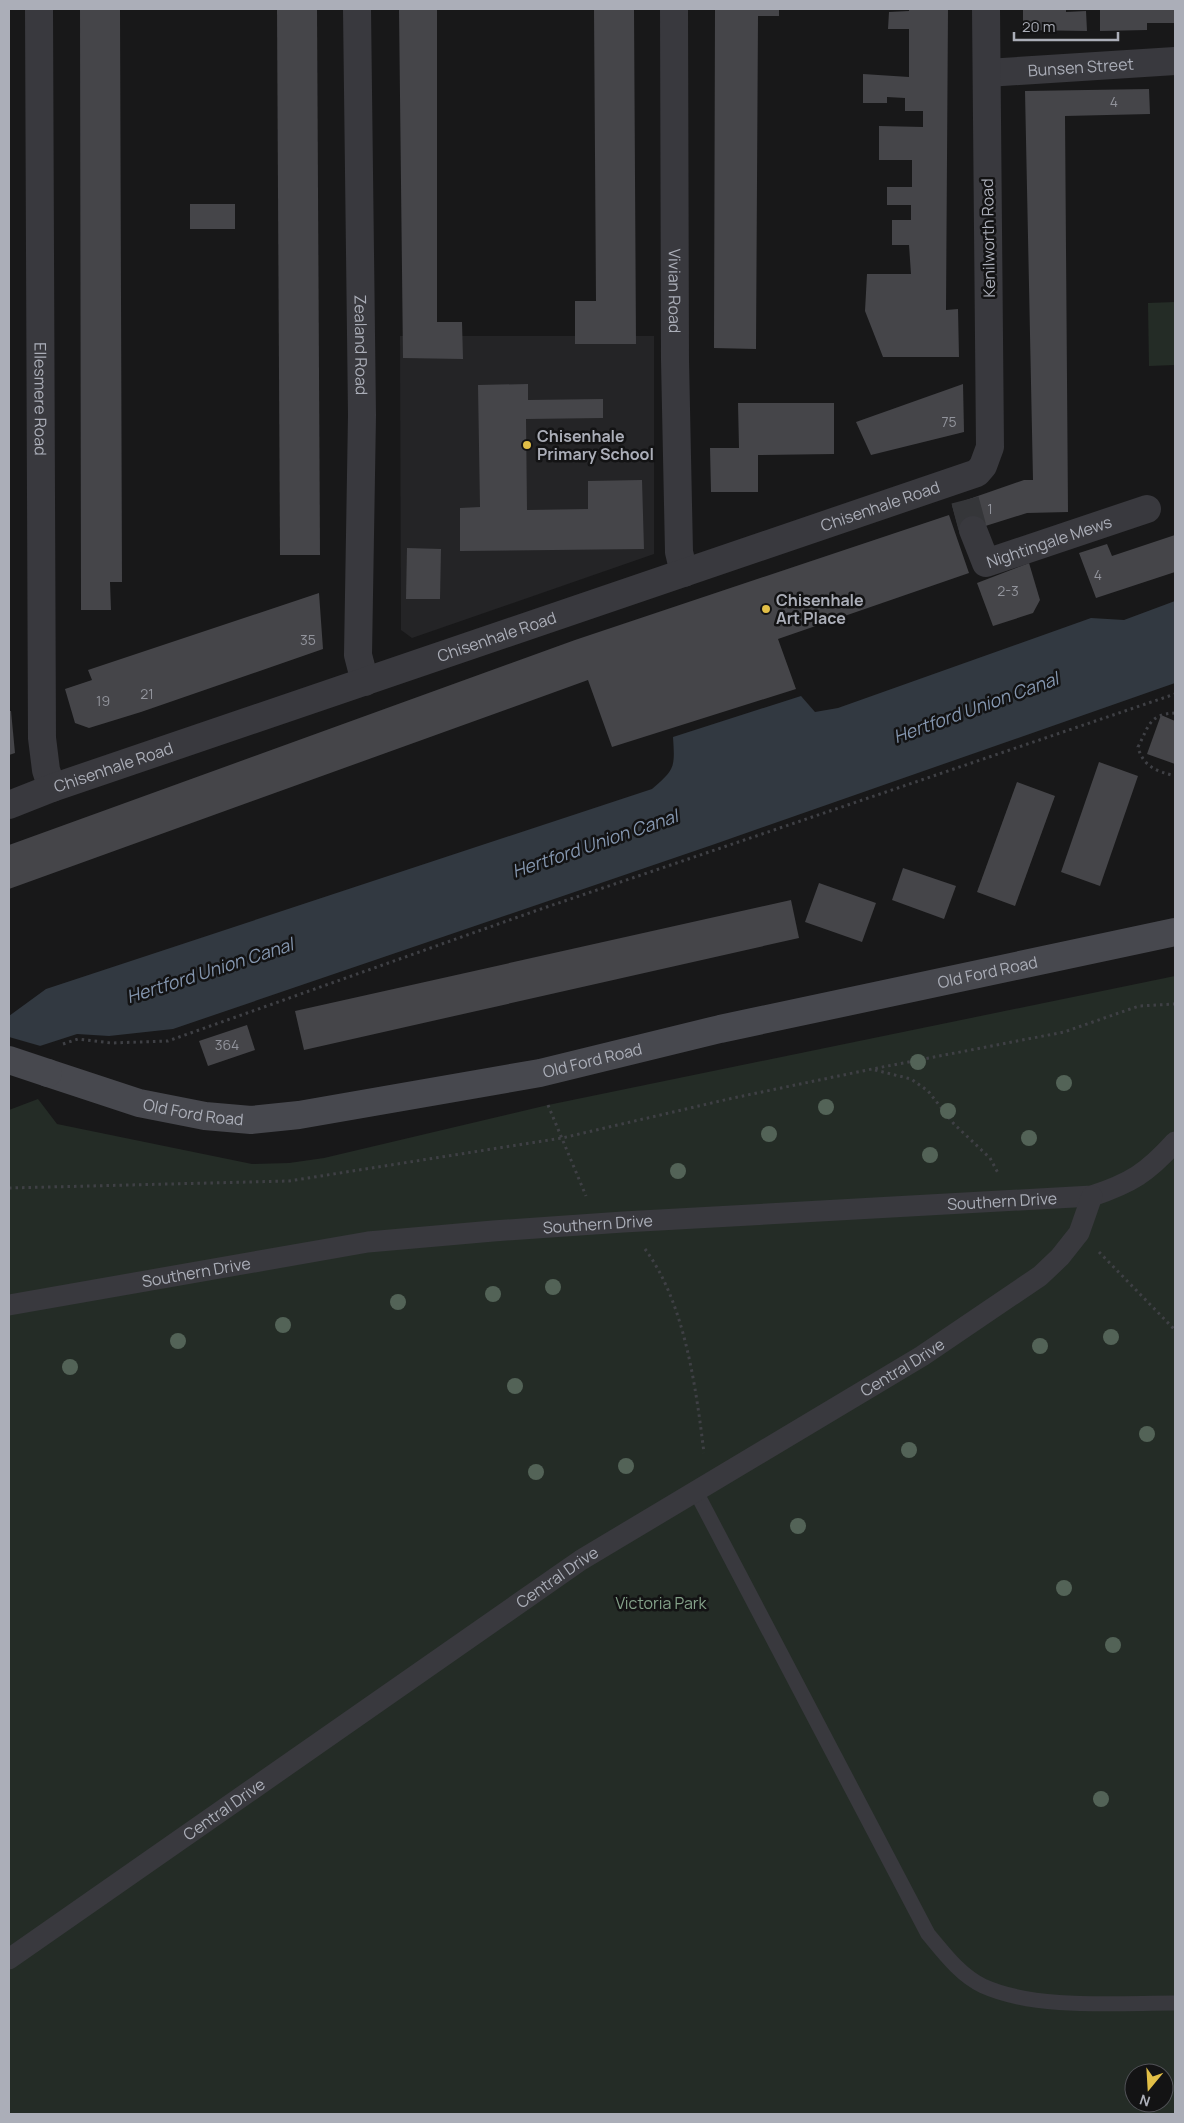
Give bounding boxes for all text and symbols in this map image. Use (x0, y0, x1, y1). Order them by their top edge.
scale bar (1014, 10, 1118, 42)
text: 20 m (1022, 16, 1055, 37)
street label: Bunsen Street (1027, 53, 1134, 81)
house number: 4 (1110, 92, 1118, 111)
street label: Kenilworth Road (976, 178, 1000, 298)
street label: Vivian Road (664, 249, 686, 333)
street label: Zealand Road (350, 295, 373, 395)
street label: Ellesmere Road (29, 342, 52, 456)
house number: 75 (941, 412, 957, 431)
place label: Chisenhale Primary School (537, 425, 654, 465)
marker: Chisenhale Primary School (521, 439, 533, 451)
street label: Chisenhale Road (818, 476, 942, 536)
house number: 1 (987, 499, 993, 518)
street label: Nightingale Mews (984, 511, 1115, 573)
house number: 4 (1094, 565, 1102, 584)
house number: 2-3 (997, 581, 1019, 600)
place label: Chisenhale Art Place (776, 589, 864, 629)
marker: Chisenhale Art Place (760, 603, 772, 615)
street label: Chisenhale Road (434, 606, 559, 667)
house number: 35 (300, 630, 316, 649)
water label: Hertford Union Canal (890, 665, 1064, 748)
house number: 21 (140, 684, 154, 703)
house number: 19 (96, 691, 110, 710)
street label: Chisenhale Road (51, 737, 176, 798)
water label: Hertford Union Canal (508, 802, 683, 883)
water label: Hertford Union Canal (123, 931, 299, 1008)
street label: Old Ford Road (936, 951, 1039, 993)
house number: 364 (215, 1035, 239, 1054)
street label: Old Ford Road (540, 1037, 644, 1083)
street label: Old Ford Road (141, 1093, 244, 1130)
street label: Southern Drive (947, 1187, 1058, 1215)
street label: Southern Drive (542, 1209, 653, 1239)
street label: Southern Drive (140, 1252, 252, 1293)
street label: Central Drive (856, 1333, 949, 1402)
street label: Central Drive (512, 1541, 602, 1613)
park label: Victoria Park (616, 1592, 708, 1614)
street label: Central Drive (179, 1773, 269, 1845)
north arrow (1124, 2063, 1174, 2113)
text: N (1137, 2090, 1153, 2111)

